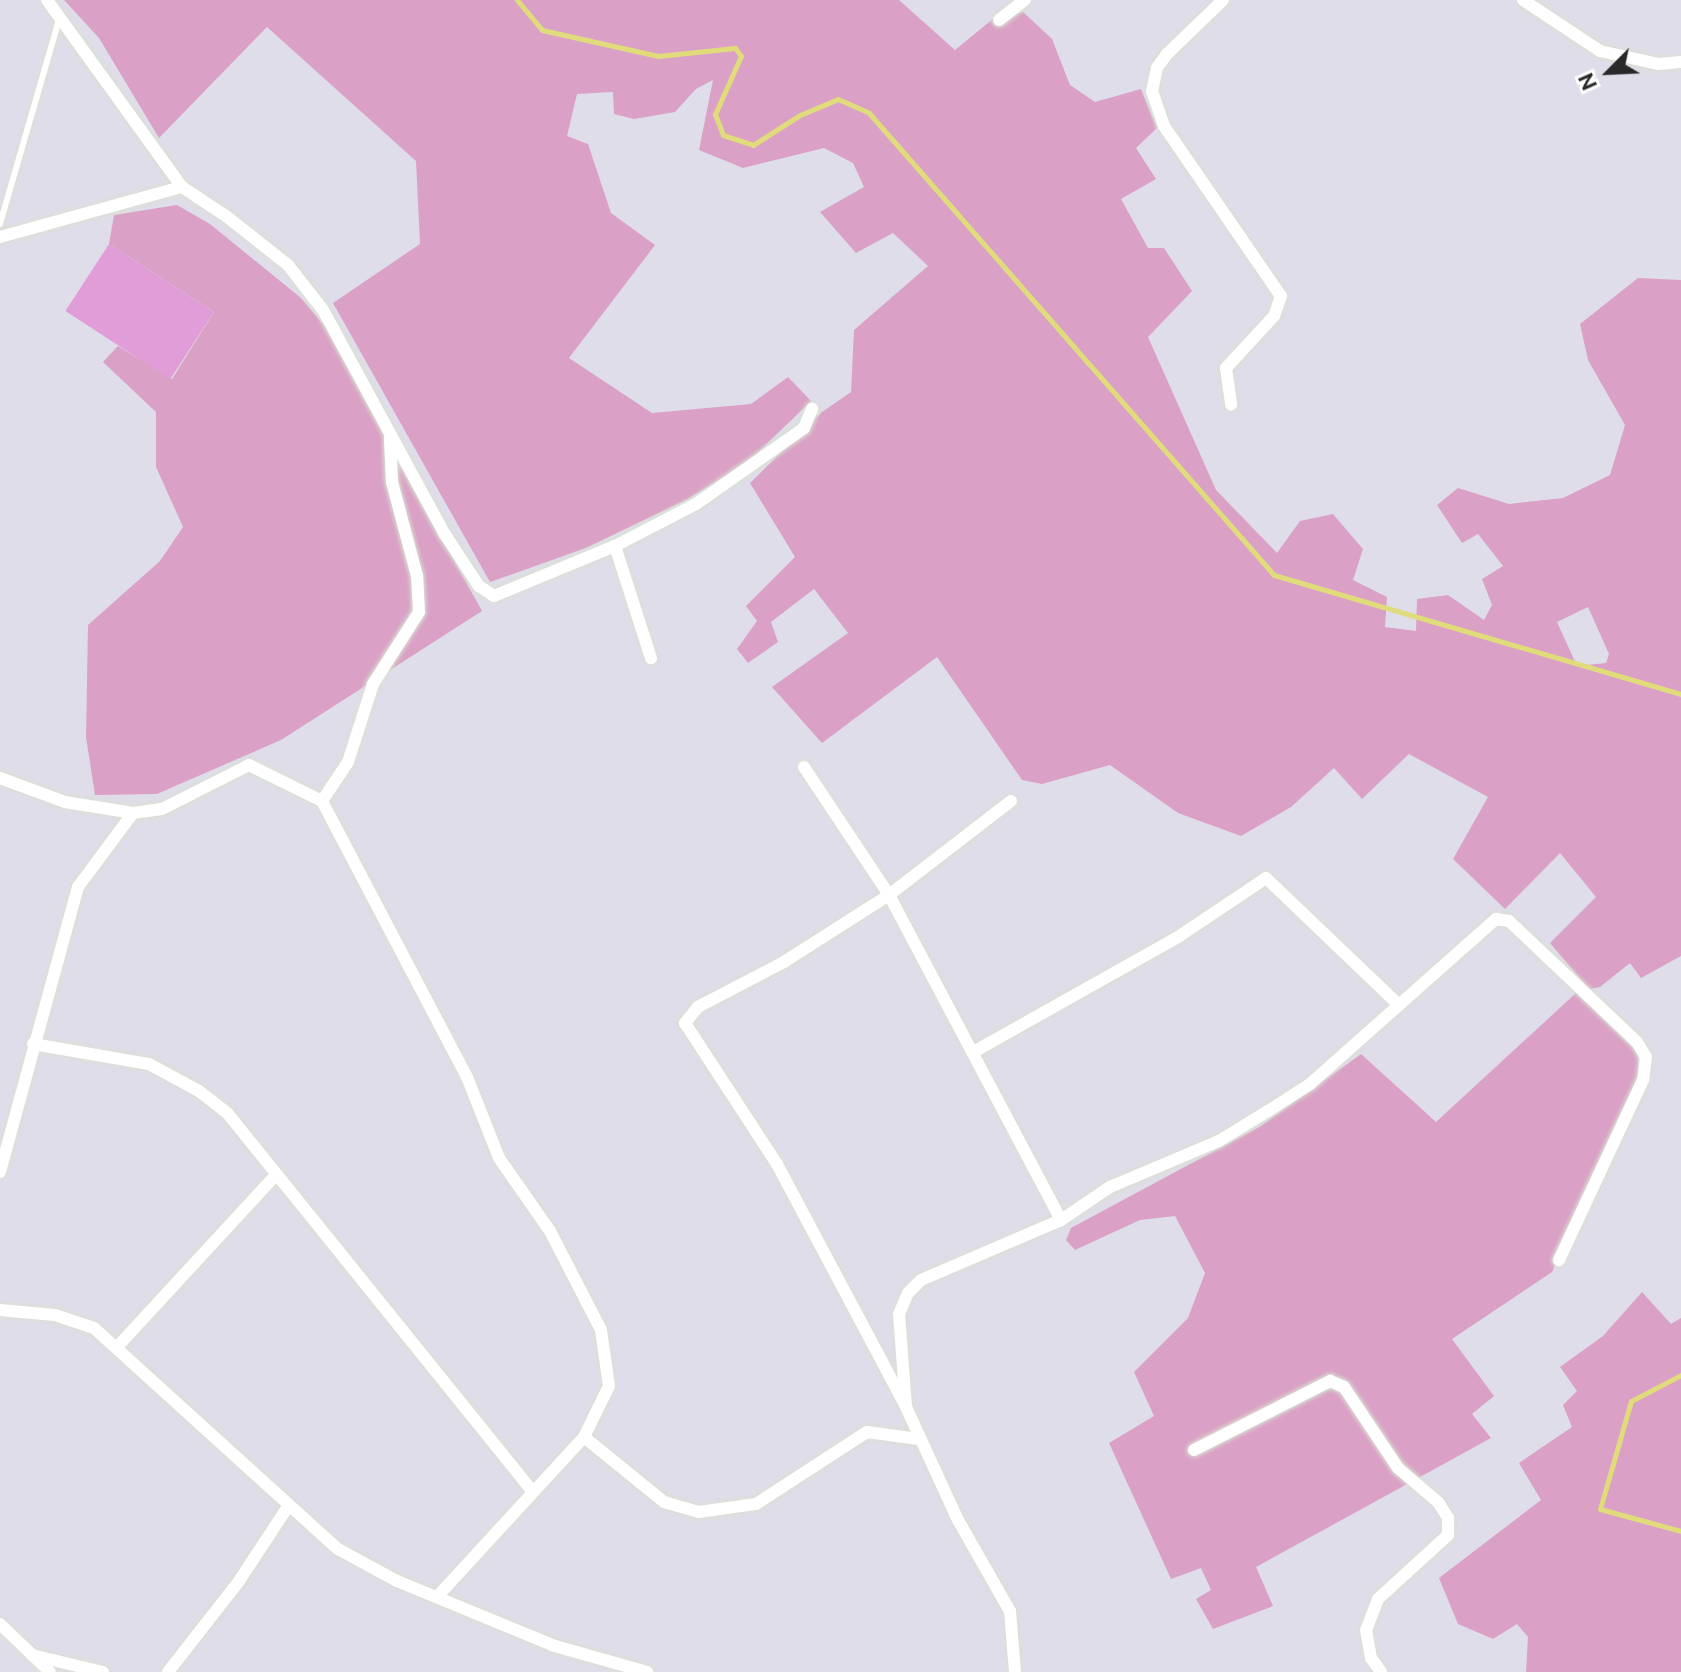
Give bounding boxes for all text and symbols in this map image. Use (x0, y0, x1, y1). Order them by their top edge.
north arrow (1569, 32, 1649, 112)
text: N (1572, 69, 1601, 95)

